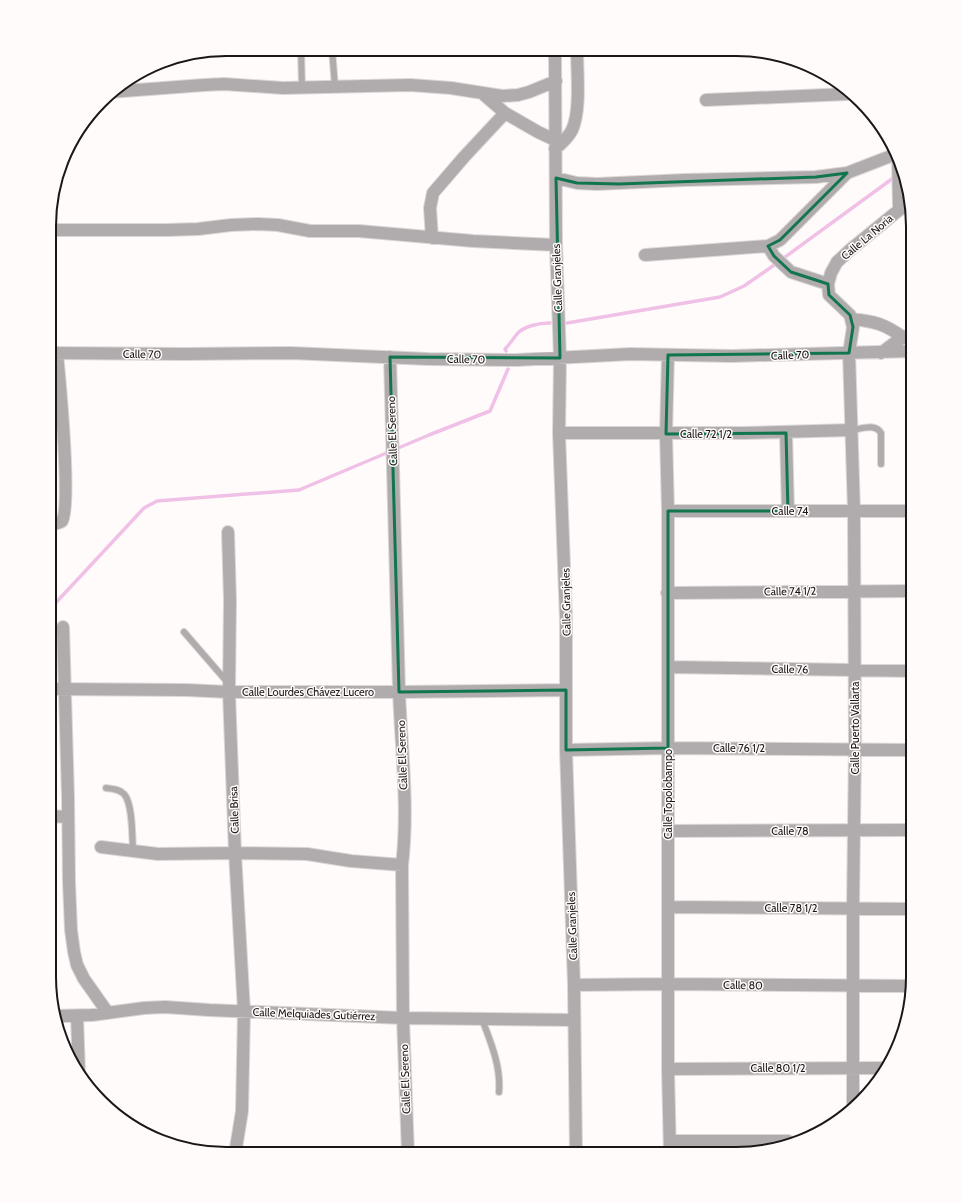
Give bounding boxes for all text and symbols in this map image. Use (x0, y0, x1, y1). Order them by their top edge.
street label: Calle La Noria (838, 211, 896, 263)
street label: Calle Granjeles (549, 243, 565, 312)
street label: Calle 70 (123, 347, 162, 361)
street label: Calle 70 (771, 347, 810, 363)
street label: Calle 70 (447, 352, 486, 366)
street label: Calle El Sereno (384, 396, 400, 466)
street label: Calle 72 1/2 (680, 427, 732, 441)
street label: Calle 74 (772, 504, 809, 518)
street label: Calle Granjeles (558, 567, 574, 636)
street label: Calle 74 1/2 (764, 584, 816, 598)
street label: Calle 76 (771, 662, 809, 676)
street label: Calle Puerto Vallarta (848, 681, 862, 775)
street label: Calle Lourdes Chávez Lucero (242, 685, 374, 699)
street label: Calle El Sereno (394, 720, 410, 790)
street label: Calle 76 1/2 (713, 741, 765, 755)
street label: Calle Topolobampo (661, 749, 675, 839)
street label: Calle Brisa (226, 785, 242, 834)
street label: Calle 78 (771, 824, 809, 838)
street label: Calle Granjeles (564, 891, 580, 960)
street label: Calle 78 1/2 (765, 901, 818, 915)
street label: Calle 80 (723, 978, 763, 992)
street label: Calle Melquiades Gutiérrez (252, 1005, 376, 1023)
street label: Calle El Sereno (397, 1044, 413, 1114)
street label: Calle 80 1/2 (750, 1061, 806, 1075)

